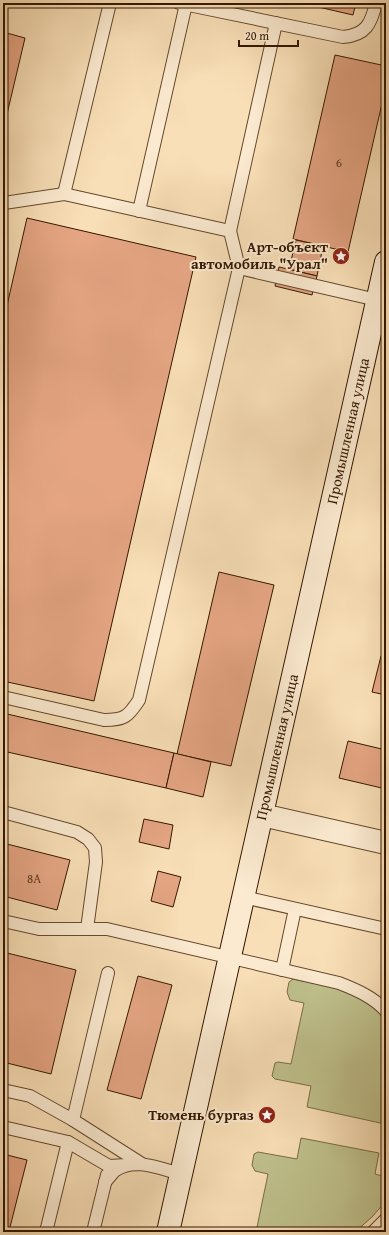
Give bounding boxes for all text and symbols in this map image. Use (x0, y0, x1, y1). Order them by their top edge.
scale bar (239, 22, 298, 48)
text: 20 m (245, 27, 269, 44)
house number: 6 (336, 153, 342, 172)
place label: Арт-объект автомобиль "Урал" (191, 236, 329, 274)
place icon: Арт-объект автомобиль "Урал" (331, 246, 351, 266)
street label: Промышленная улица (321, 355, 374, 506)
street label: Промышленная улица (250, 671, 303, 822)
house number: 8А (27, 869, 41, 888)
place label: Тюмень бургаз (148, 1104, 254, 1125)
place icon: Тюмень бургаз (257, 1105, 277, 1125)

